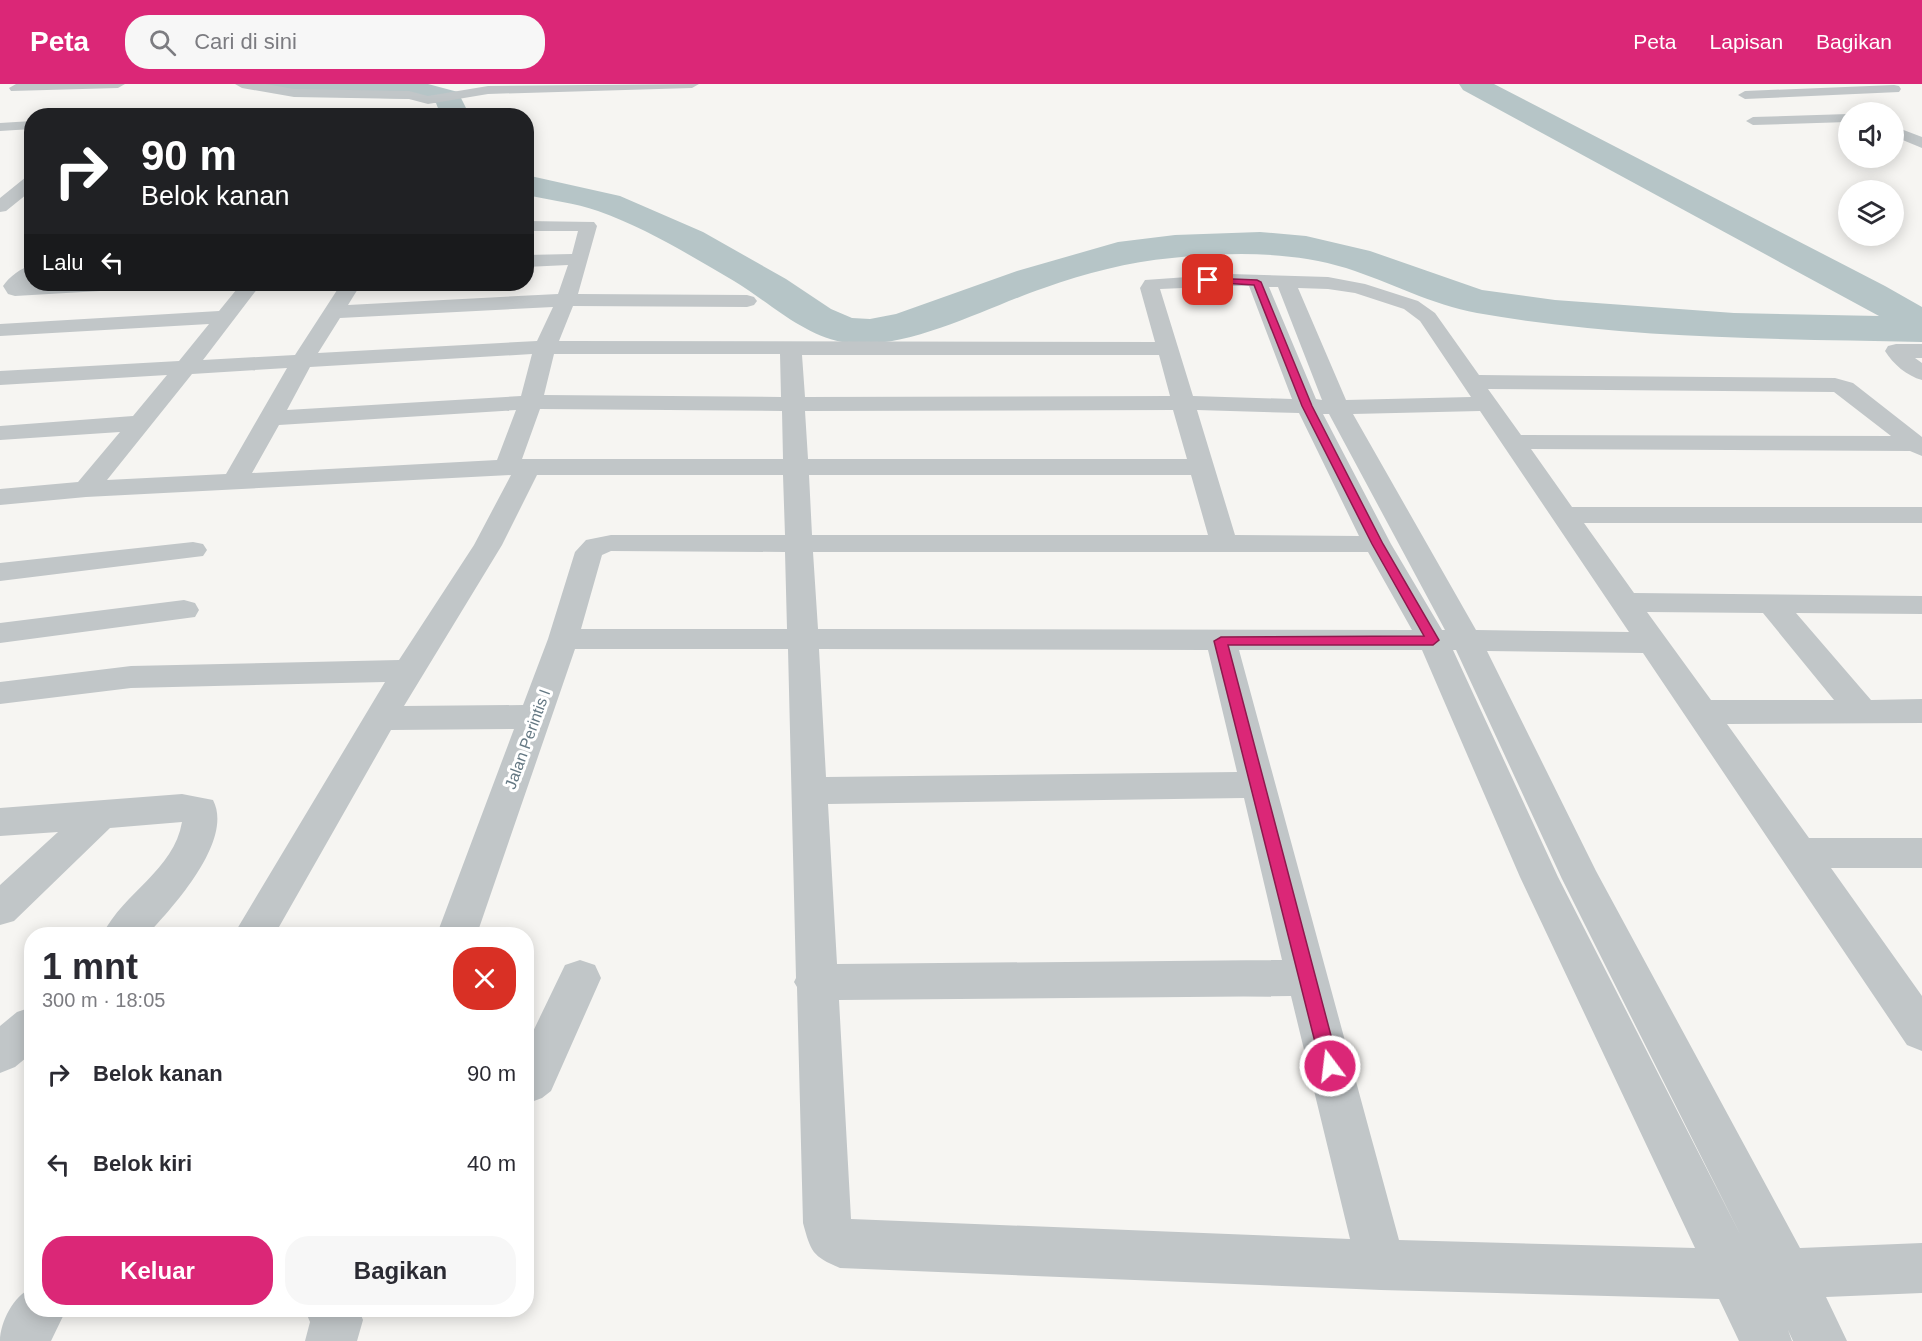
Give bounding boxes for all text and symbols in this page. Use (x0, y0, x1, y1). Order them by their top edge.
search box (125, 15, 545, 69)
text: Peta (30, 26, 89, 57)
icon: search (146, 26, 179, 59)
text: Cari di sini (194, 29, 297, 54)
text: Peta (1633, 30, 1677, 53)
text: Lapisan (1710, 30, 1783, 53)
text: Bagikan (1816, 30, 1892, 53)
map controls (1838, 102, 1904, 246)
button: sound (1838, 102, 1904, 168)
icon: right (42, 132, 120, 210)
text: 90 m (141, 132, 237, 179)
button: layers (1838, 180, 1904, 246)
text: Belok kanan (141, 181, 290, 211)
icon: left (96, 246, 129, 279)
text: Lalu (42, 250, 84, 275)
pin (1182, 254, 1233, 305)
icon: arrive (1191, 263, 1224, 296)
street label: Jalan Perintis I (502, 687, 553, 791)
text: 1 mnt (42, 946, 138, 987)
button: close (453, 947, 516, 1010)
text: 300 m · 18:05 (42, 989, 165, 1011)
position arrow (1298, 1034, 1362, 1098)
icon: right (42, 1058, 75, 1091)
text: Belok kanan (93, 1061, 223, 1086)
text: 90 m (467, 1061, 516, 1086)
icon: left (42, 1148, 75, 1181)
text: Belok kiri (93, 1151, 192, 1176)
text: 40 m (467, 1151, 516, 1176)
button: Keluar (42, 1236, 273, 1305)
button: Bagikan (285, 1236, 516, 1305)

